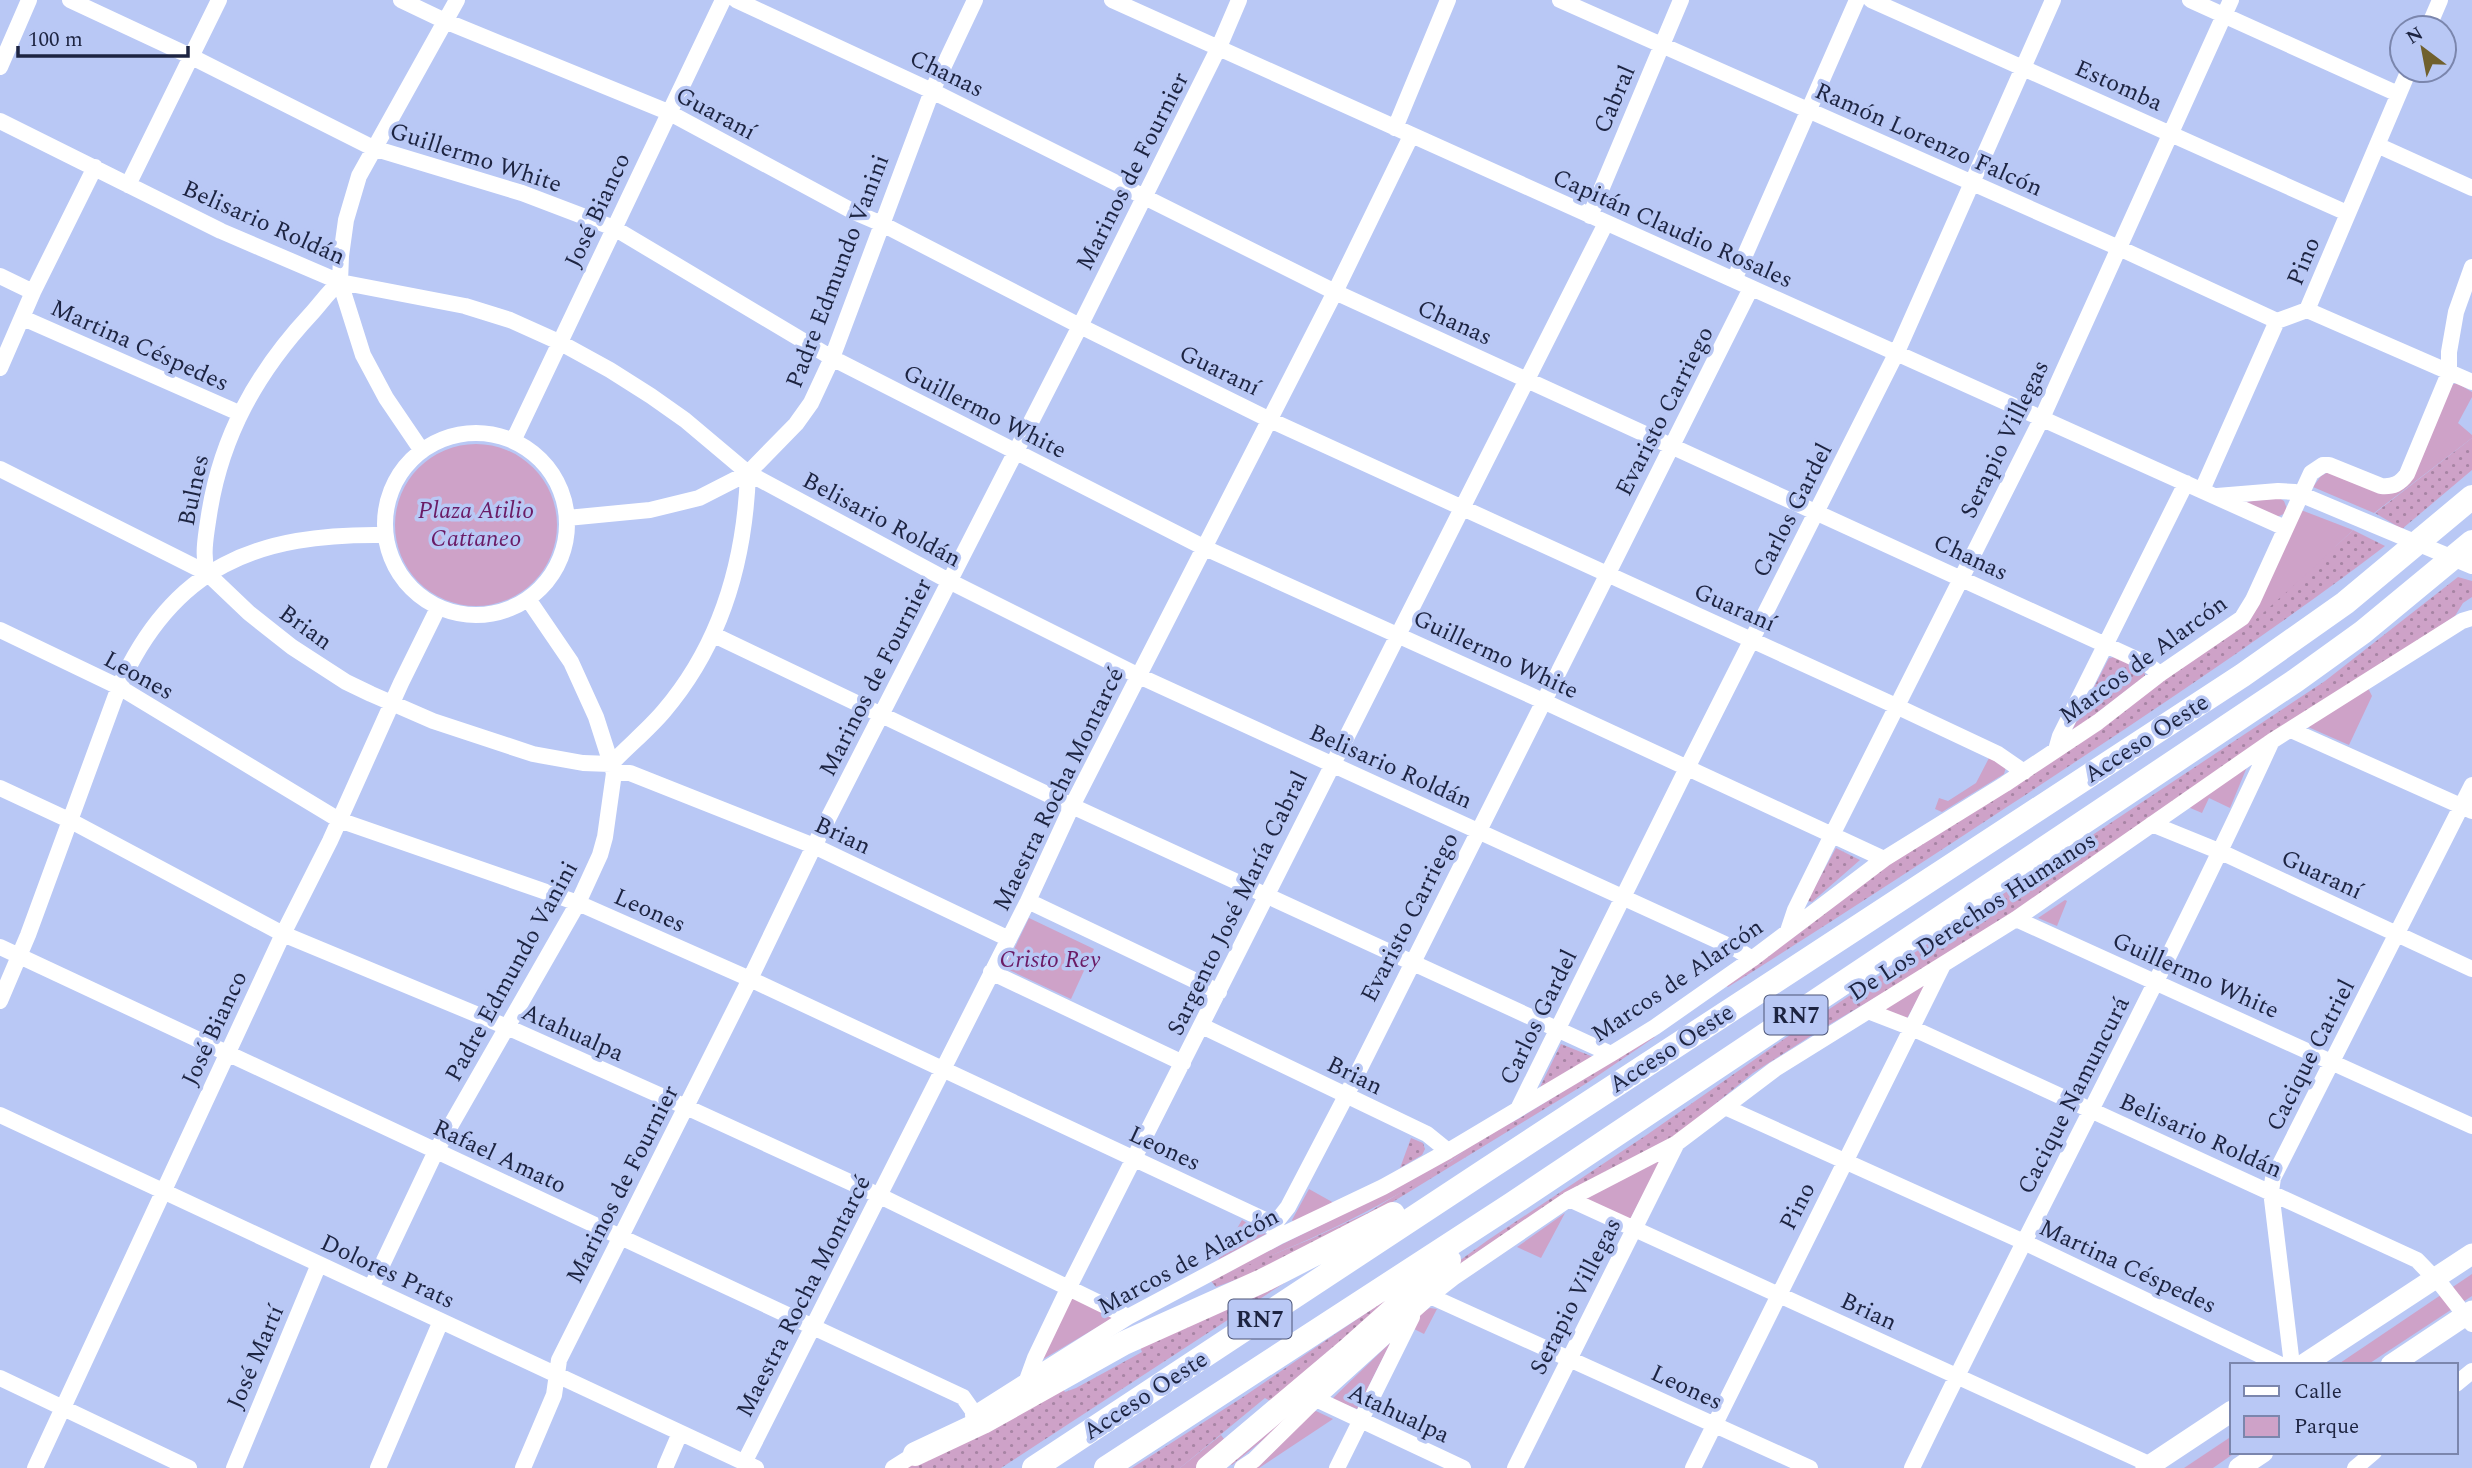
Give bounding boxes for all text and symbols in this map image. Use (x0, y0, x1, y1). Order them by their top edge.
scale bar (18, 14, 187, 58)
north arrow (2388, 14, 2458, 84)
text: N (2401, 19, 2429, 52)
text: 100 m (28, 24, 83, 56)
street label: Chanas (903, 40, 990, 107)
street label: Estomba (2069, 51, 2169, 121)
street label: Cabral (1584, 60, 1645, 139)
street label: Marinos de Fournier (1067, 66, 1199, 277)
street label: Ramón Lorenzo Falcón (1809, 73, 2048, 206)
street label: Guaraní (669, 78, 763, 151)
street label: Guillermo White (385, 113, 567, 203)
street label: José Bianco (556, 147, 640, 274)
street label: Padre Edmundo Vanini (777, 149, 899, 393)
street label: Capitán Claudio Rosales (1547, 160, 1799, 298)
street label: Belisario Roldán (176, 171, 351, 275)
street label: Pino (2278, 231, 2330, 291)
street label: Martina Céspedes (45, 290, 235, 401)
street label: Chanas (1411, 290, 1498, 355)
street label: Evaristo Carriego (1606, 320, 1723, 503)
street label: Guaraní (1173, 336, 1268, 407)
street label: Serapio Villegas (1951, 354, 2059, 525)
street label: Guillermo White (897, 355, 1073, 469)
street label: Carlos Gardel (1744, 437, 1842, 584)
street label: Bulnes (169, 451, 219, 529)
street label: Belisario Roldán (796, 463, 967, 577)
park label: Plaza Atilio Cattaneo (418, 493, 534, 557)
street label: Chanas (1927, 525, 2014, 591)
street label: Marinos de Fournier (810, 572, 942, 783)
street label: Guaraní (1688, 574, 1783, 643)
street label: Marcos de Alarcón (2052, 586, 2235, 733)
street label: Brian (271, 596, 340, 660)
street label: Guillermo White (1407, 601, 1584, 709)
street label: Leones (97, 642, 180, 710)
street label: Maestra Rocha Montarcé (984, 661, 1134, 918)
street label: Acceso Oeste (2077, 685, 2216, 793)
street label: Belisario Roldán (1303, 715, 1478, 819)
street label: Sargento José María Cabral (1158, 765, 1318, 1042)
street label: Brian (808, 807, 877, 865)
street label: De Los Derechos Humanos (1841, 823, 2104, 1011)
street label: Evaristo Carriego (1351, 826, 1468, 1009)
street label: Guaraní (2275, 840, 2370, 910)
street label: Padre Edmundo Vanini (436, 854, 588, 1089)
street label: Leones (608, 879, 691, 943)
street label: Marcos de Alarcón (1584, 910, 1771, 1052)
street label: Guillermo White (2106, 923, 2285, 1029)
park label: Cristo Rey (999, 942, 1101, 978)
street label: Carlos Gardel (1491, 944, 1587, 1091)
street label: José Bianco (173, 965, 257, 1092)
street label: Cacique Catriel (2257, 973, 2365, 1138)
street label: Cacique Namuncurá (2008, 990, 2139, 1201)
street label: Atahualpa (515, 994, 630, 1072)
street label: Acceso Oeste (1602, 995, 1741, 1103)
road number: RN7 (1764, 996, 1828, 1034)
street label: Brian (1320, 1047, 1389, 1105)
street label: Marinos de Fournier (557, 1079, 689, 1290)
street label: Belisario Roldán (2113, 1084, 2288, 1188)
street label: Rafael Amato (427, 1110, 572, 1204)
street label: Leones (1123, 1117, 1206, 1181)
street label: Maestra Rocha Montarcé (727, 1169, 881, 1424)
street label: Pino (1771, 1176, 1825, 1237)
street label: Marcos de Alarcón (1091, 1199, 1286, 1325)
street label: Martina Céspedes (2033, 1210, 2222, 1324)
street label: Serapio Villegas (1521, 1211, 1631, 1381)
street label: Dolores Prats (314, 1225, 461, 1319)
street label: Brian (1834, 1283, 1903, 1341)
street label: José Martí (218, 1298, 295, 1415)
road number: RN7 (1228, 1300, 1292, 1338)
street label: Acceso Oeste (1076, 1342, 1215, 1450)
street label: Leones (1645, 1356, 1728, 1420)
legend (2230, 1363, 2458, 1454)
street label: Atahualpa (1342, 1375, 1456, 1453)
text: Calle (2294, 1376, 2342, 1408)
text: Parque (2294, 1411, 2359, 1443)

